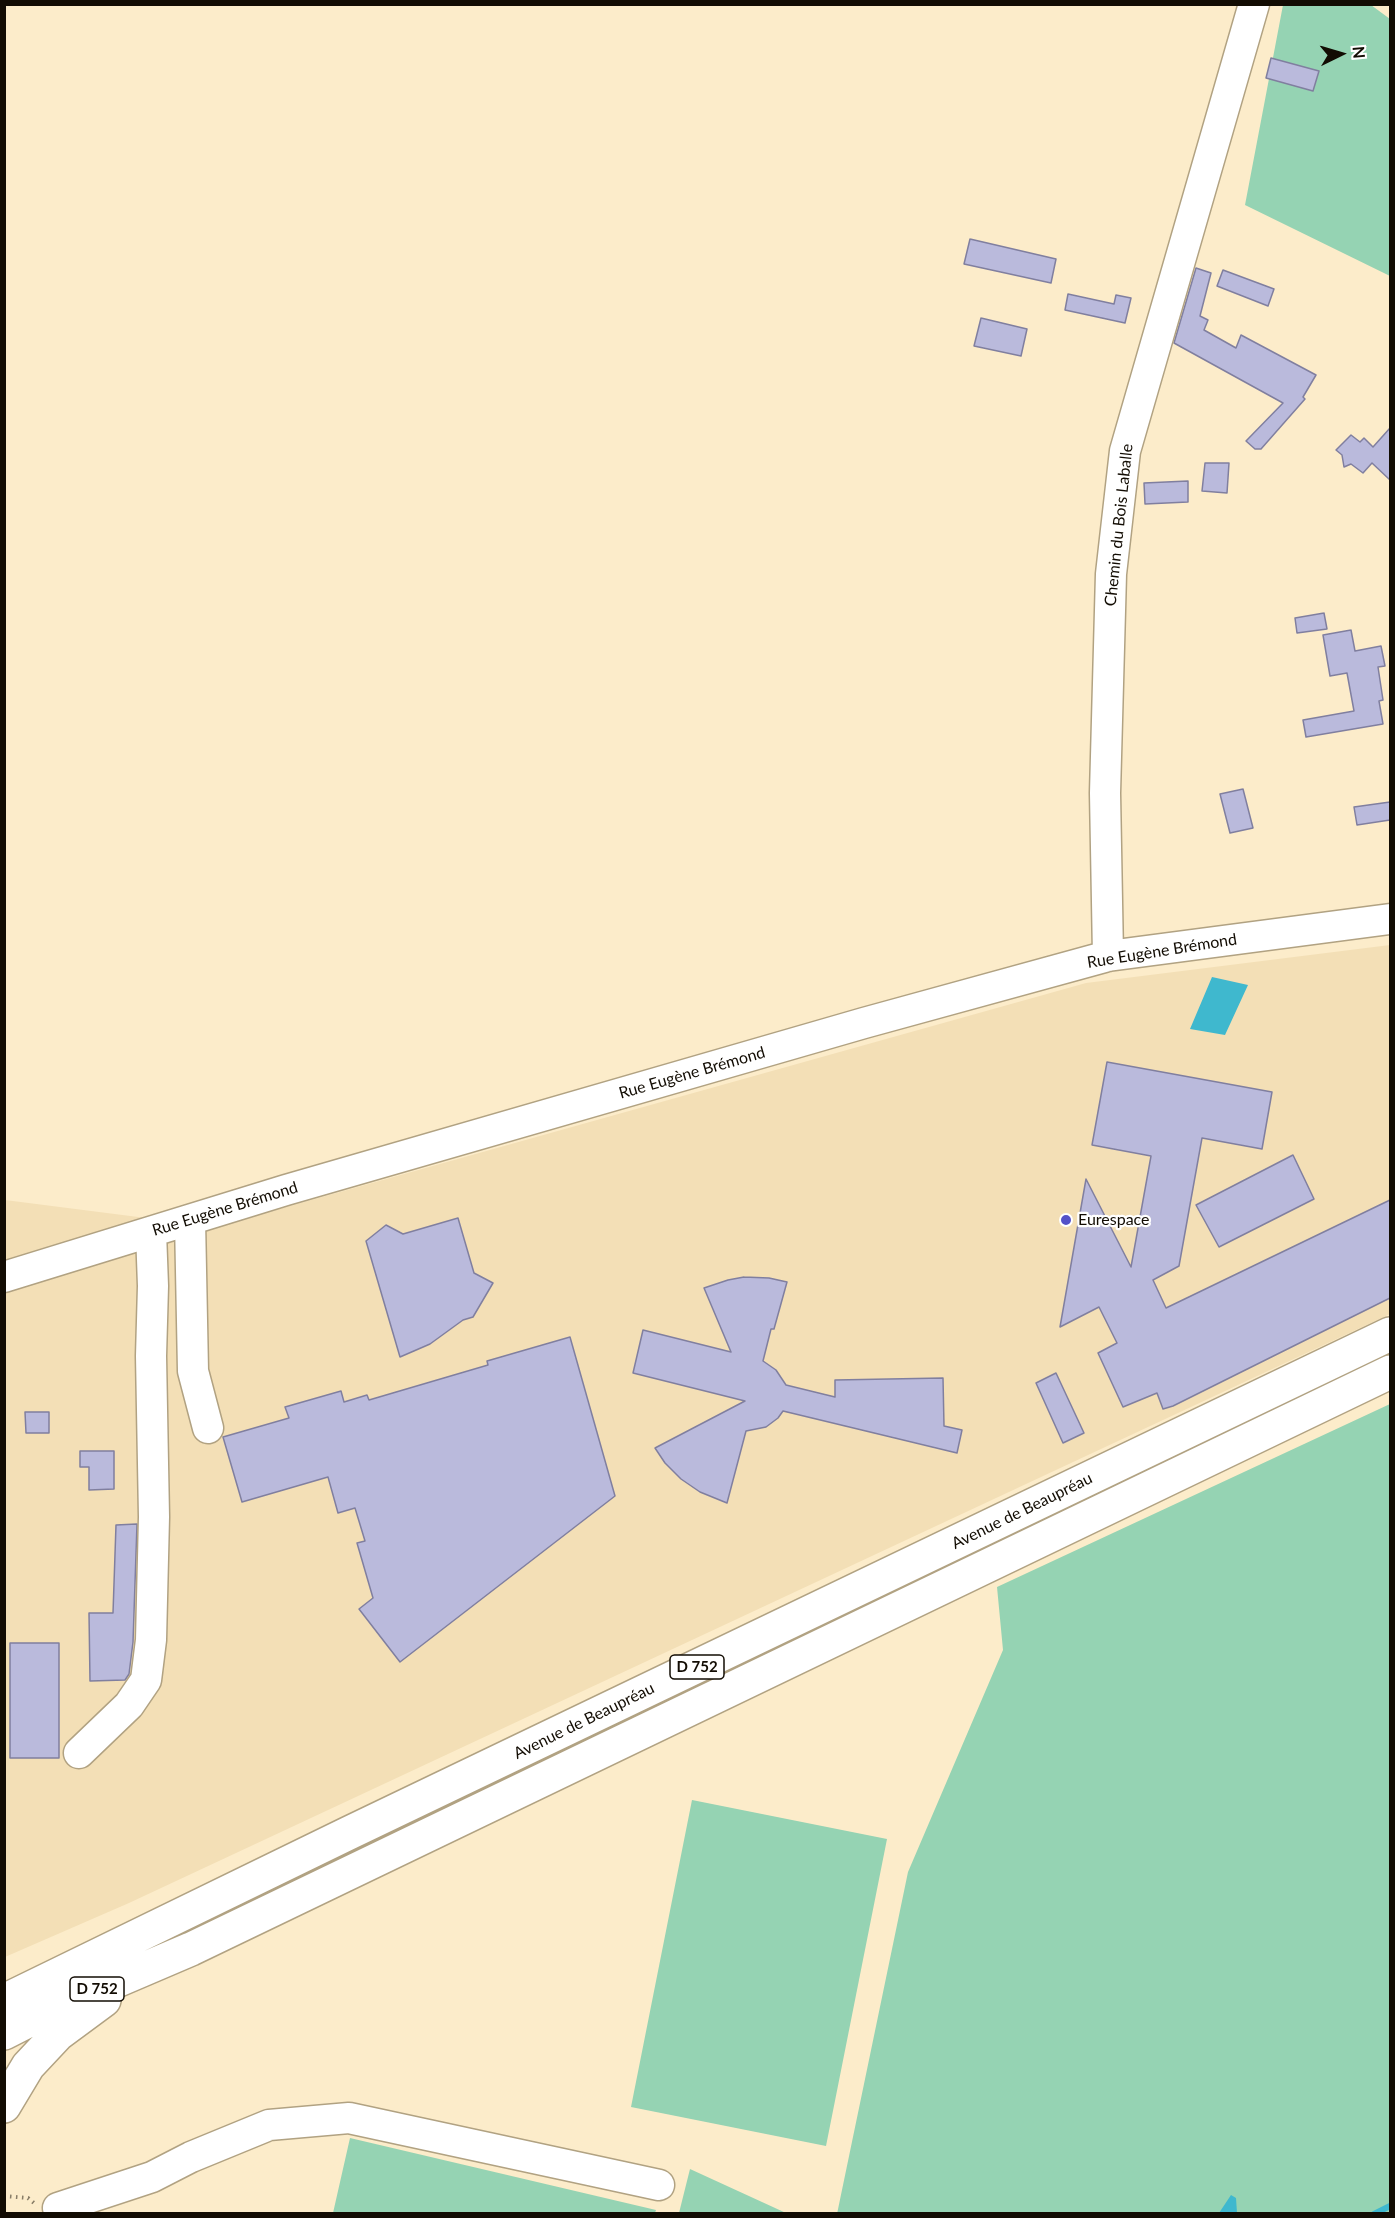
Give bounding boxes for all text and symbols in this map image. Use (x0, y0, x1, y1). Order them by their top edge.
north arrow (1311, 24, 1371, 84)
text: N (1349, 45, 1369, 59)
street label: Chemin du Bois Laballe (1101, 443, 1137, 607)
street label: Rue Eugène Brémond (1086, 930, 1238, 972)
street label: Rue Eugène Brémond (617, 1043, 767, 1103)
street label: Rue Eugène Brémond (150, 1178, 300, 1240)
place label: Eurespace (1078, 1210, 1150, 1230)
marker: Eurespace (1059, 1213, 1073, 1227)
street label: Avenue de Beaupréau (949, 1469, 1095, 1553)
road number: D 752 (670, 1655, 724, 1679)
street label: Avenue de Beaupréau (511, 1679, 657, 1763)
road number: D 752 (70, 1977, 124, 2001)

